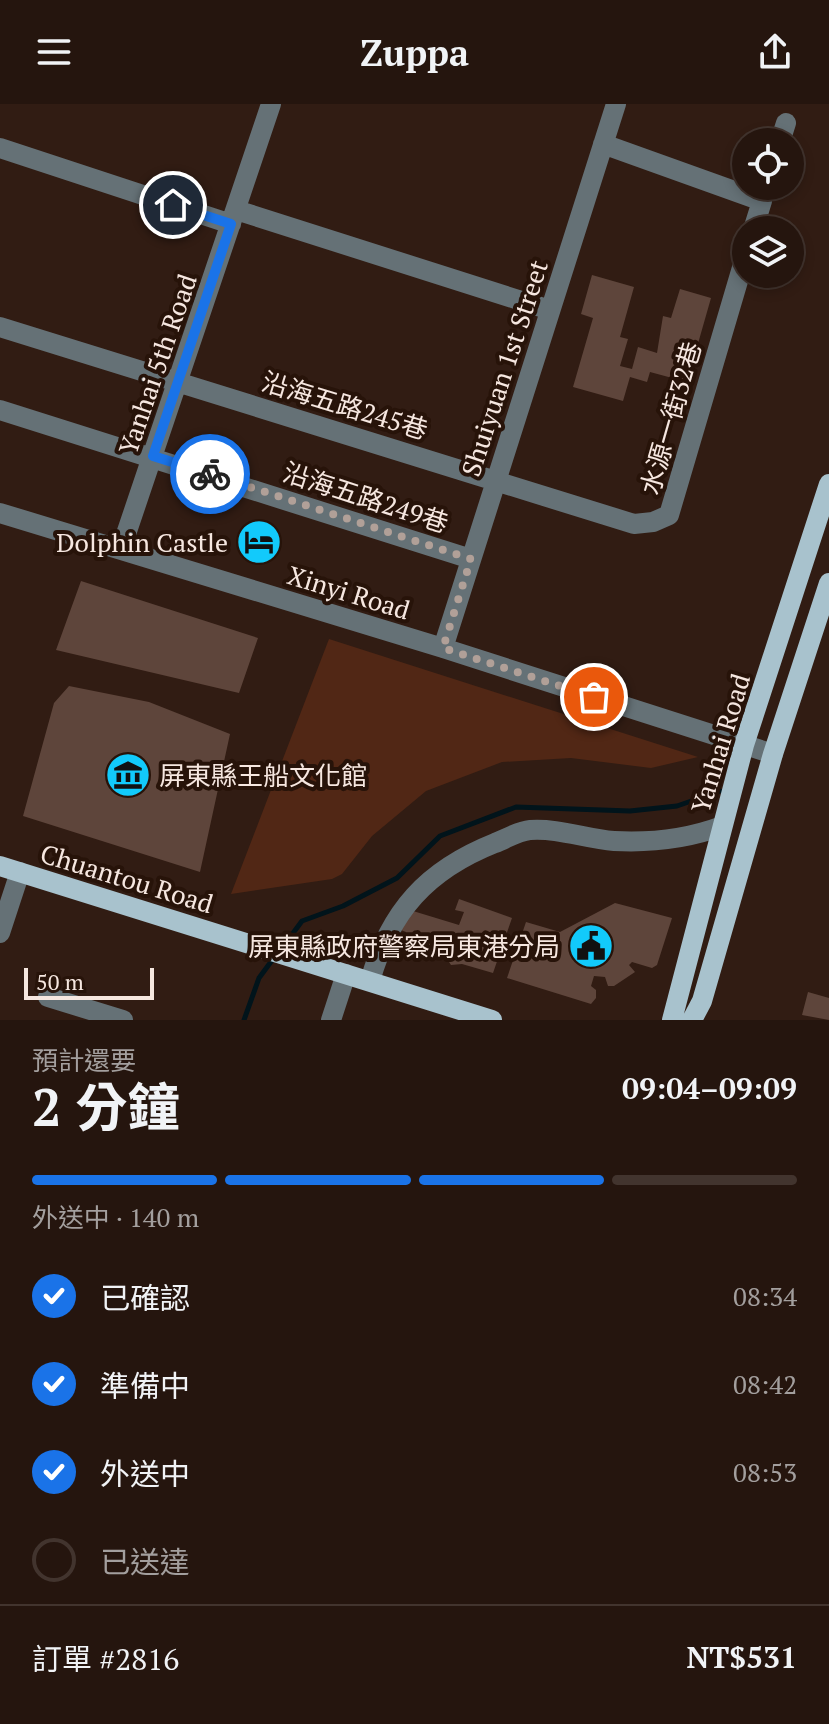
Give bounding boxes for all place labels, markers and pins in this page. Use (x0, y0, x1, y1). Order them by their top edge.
pin (139, 171, 207, 239)
hotel icon: Dolphin Castle (235, 518, 283, 566)
place label: Dolphin Castle (56, 525, 228, 559)
pin (560, 663, 628, 731)
museum icon: 屏東縣王船文化館 (104, 751, 152, 799)
place label: 屏東縣王船文化館 (159, 758, 367, 792)
public building icon: 屏東縣政府警察局東港分局 (567, 922, 615, 970)
place label: 屏東縣政府警察局東港分局 (248, 929, 560, 963)

